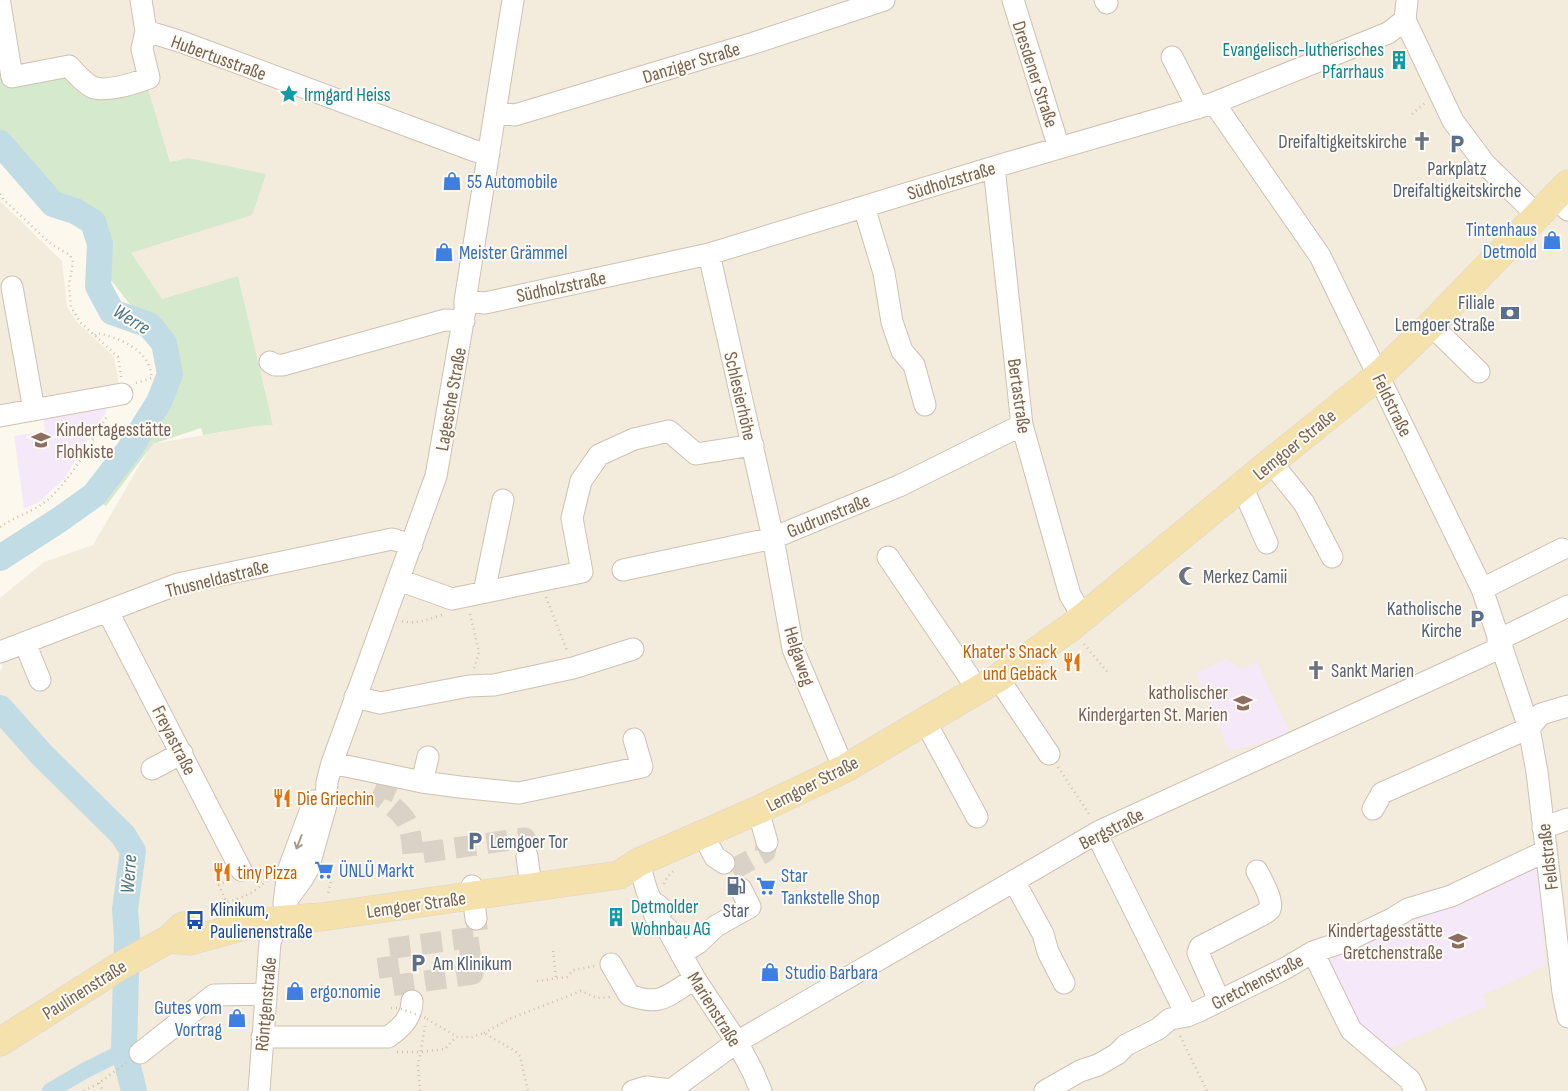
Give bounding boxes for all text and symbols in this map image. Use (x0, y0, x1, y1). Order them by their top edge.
street label: Dresdener Straße (1007, 18, 1063, 131)
street label: Hubertusstraße (168, 31, 269, 86)
street label: Danziger Straße (640, 38, 743, 89)
place label: Evangelisch-lutherisches Pfarrhaus (1222, 39, 1384, 84)
building icon: Evangelisch-lutherisches Pfarrhaus (1388, 49, 1410, 71)
place icon: Irmgard Heiss (278, 83, 300, 105)
place label: Irmgard Heiss (304, 84, 391, 107)
church icon: Dreifaltigkeitskirche (1411, 130, 1433, 152)
place label: Dreifaltigkeitskirche (1278, 131, 1407, 154)
parking icon: Parkplatz Dreifaltigkeitskirche (1446, 133, 1468, 155)
street label: Südholzstraße (905, 157, 998, 206)
place label: Parkplatz Dreifaltigkeitskirche (1393, 158, 1521, 203)
shop icon: 55 Automobile (441, 170, 463, 192)
place label: 55 Automobile (467, 171, 558, 194)
place label: Tintenhaus Detmold (1466, 219, 1537, 264)
shop icon: Tintenhaus Detmold (1541, 229, 1563, 251)
shop icon: Meister Grämmel (433, 241, 455, 263)
place label: Meister Grämmel (459, 242, 568, 265)
street label: Südholzstraße (514, 267, 608, 308)
place label: Filiale Lemgoer Straße (1395, 292, 1495, 337)
water label: Werre (109, 299, 155, 340)
bank icon: Filiale Lemgoer Straße (1499, 302, 1521, 324)
street label: Lagesche Straße (431, 346, 472, 453)
street label: Schlesierhöhe (718, 350, 761, 443)
street label: Bertastraße (1002, 357, 1035, 435)
street label: Feldstraße (1367, 371, 1417, 441)
street label: Lemgoer Straße (1249, 405, 1341, 486)
place label: Kindertagesstätte Flohkiste (56, 419, 171, 464)
school or university icon: Kindertagesstätte Flohkiste (30, 429, 52, 451)
street label: Gudrunstraße (784, 489, 873, 543)
street label: Thusneldastraße (163, 556, 271, 603)
mosque icon: Merkez Camii (1177, 565, 1199, 587)
place label: Merkez Camii (1203, 566, 1287, 589)
place label: Katholische Kirche (1387, 598, 1462, 643)
parking icon: Katholische Kirche (1466, 608, 1488, 630)
street label: Helgaweg (778, 624, 819, 690)
place label: Khater's Snack und Gebäck (963, 641, 1058, 686)
restaurant icon: Khater's Snack und Gebäck (1061, 651, 1083, 673)
church icon: Sankt Marien (1305, 659, 1327, 681)
place label: Sankt Marien (1331, 660, 1414, 683)
place label: katholischer Kindergarten St. Marien (1078, 682, 1229, 727)
school or university icon: katholischer Kindergarten St. Marien (1232, 692, 1254, 714)
street label: Freyastraße (146, 702, 201, 779)
street label: Lemgoer Straße (763, 751, 863, 817)
restaurant icon: Die Griechin (271, 787, 293, 809)
place label: Die Griechin (297, 788, 374, 811)
street label: Bergstraße (1076, 803, 1148, 855)
street label: Feldstraße (1533, 822, 1564, 891)
parking icon: Lemgoer Tor (464, 830, 486, 852)
place label: Lemgoer Tor (490, 831, 569, 854)
one-way arrow (294, 834, 303, 849)
water label: Werre (116, 854, 142, 894)
supermarket icon: ÜNLÜ Markt (313, 859, 335, 881)
place label: ÜNLÜ Markt (339, 860, 415, 883)
restaurant icon: tiny Pizza (211, 861, 233, 883)
place label: tiny Pizza (237, 862, 297, 885)
place label: Star Tankstelle Shop (781, 865, 880, 910)
fuel station icon: Star (725, 875, 747, 897)
supermarket icon: Star Tankstelle Shop (755, 875, 777, 897)
street label: Lemgoer Straße (365, 887, 467, 924)
place label: Detmolder Wohnbau AG (631, 896, 711, 941)
place label: Klinikum, Paulienenstraße (210, 899, 313, 944)
place label: Star (723, 900, 750, 923)
building icon: Detmolder Wohnbau AG (605, 906, 627, 928)
bus stop icon: Klinikum, Paulienenstraße (184, 909, 206, 931)
place label: Kindertagesstätte Gretchenstraße (1328, 920, 1443, 965)
school or university icon: Kindertagesstätte Gretchenstraße (1447, 930, 1469, 952)
street label: Gretchenstraße (1208, 949, 1307, 1015)
parking icon: Am Klinikum (407, 952, 429, 974)
place label: Am Klinikum (432, 953, 512, 976)
street label: Paulinenstraße (38, 955, 131, 1025)
street label: Röntgenstraße (251, 956, 282, 1052)
shop icon: Studio Barbara (759, 961, 781, 983)
place label: Studio Barbara (785, 962, 878, 985)
street label: Marienstraße (682, 968, 746, 1052)
shop icon: ergo:nomie (284, 980, 306, 1002)
place label: ergo:nomie (310, 981, 381, 1004)
place label: Gutes vom Vortrag (154, 997, 222, 1042)
shop icon: Gutes vom Vortrag (226, 1007, 248, 1029)

